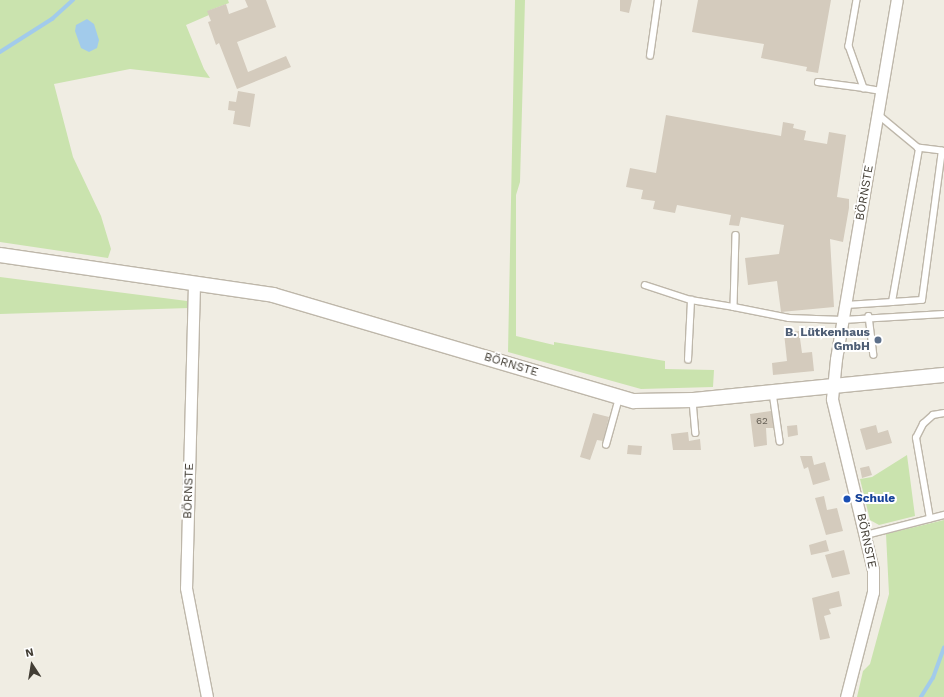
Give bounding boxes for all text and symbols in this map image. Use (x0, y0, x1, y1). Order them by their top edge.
street label: BÖRNSTE (853, 164, 877, 222)
place label: B. Lütkenhaus GmbH (785, 326, 870, 354)
marker: B. Lütkenhaus GmbH (873, 335, 883, 345)
street label: BÖRNSTE (482, 350, 540, 380)
house number: 62 (756, 415, 768, 427)
street label: BÖRNSTE (181, 463, 197, 519)
place label: Schule (855, 492, 895, 506)
marker: Schule (842, 494, 852, 504)
street label: BÖRNSTE (853, 512, 879, 570)
north arrow (12, 645, 52, 685)
text: N (24, 646, 35, 660)

